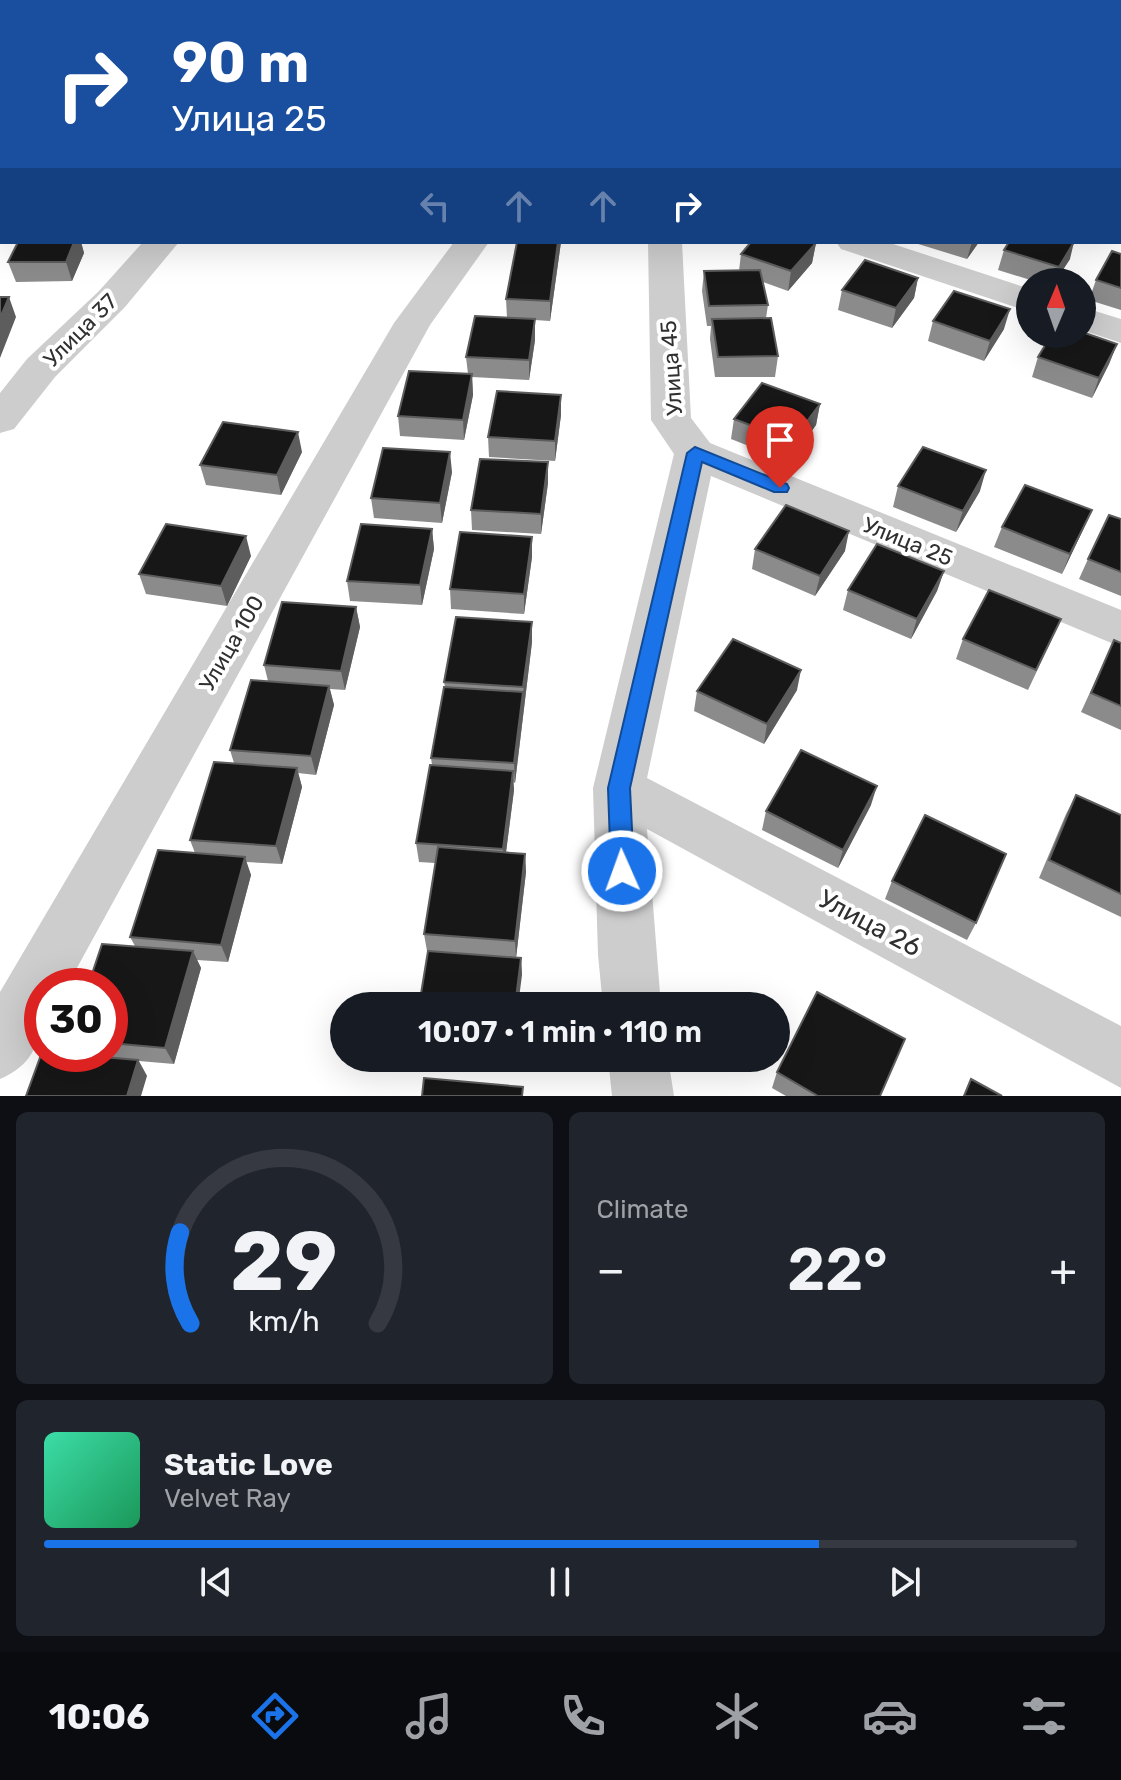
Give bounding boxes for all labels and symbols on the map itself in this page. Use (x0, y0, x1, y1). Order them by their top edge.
north arrow (1016, 268, 1096, 348)
street label: Улица 37 (38, 288, 123, 373)
street label: Улица 45 (655, 320, 688, 416)
pin (746, 406, 814, 488)
street label: Улица 25 (859, 511, 957, 572)
street label: Улица 100 (193, 591, 270, 696)
position arrow (580, 829, 664, 913)
street label: Улица 26 (813, 883, 926, 963)
speed limit sign: 30 (24, 968, 128, 1072)

